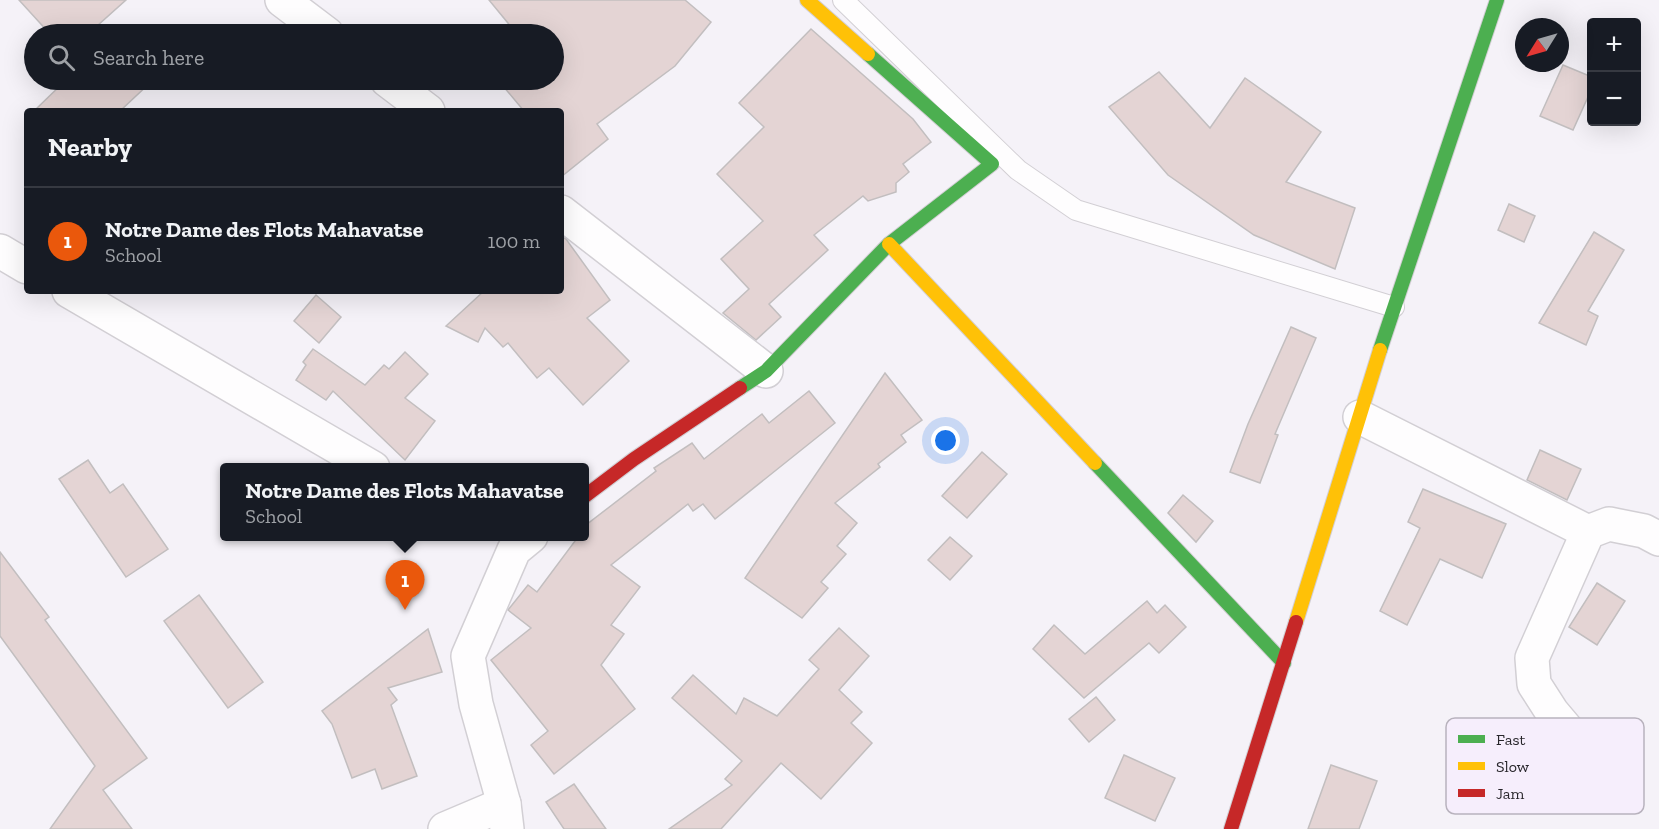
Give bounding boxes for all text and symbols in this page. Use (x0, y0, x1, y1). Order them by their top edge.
north arrow (1515, 18, 1569, 72)
map controls (1587, 18, 1641, 126)
button: + (1587, 18, 1641, 72)
search box (24, 24, 564, 90)
icon: search (45, 41, 78, 74)
text: Search here (93, 44, 204, 71)
button: − (1587, 72, 1641, 126)
text: Nearby (48, 131, 132, 163)
text: Notre Dame des Flots Mahavatse (105, 216, 423, 243)
text: 1 (63, 229, 72, 253)
text: 100 m (487, 229, 540, 253)
text: School (105, 243, 162, 267)
your location (931, 426, 960, 455)
popup (220, 463, 589, 541)
text: Notre Dame des Flots Mahavatse (245, 477, 564, 504)
text: School (245, 504, 302, 528)
pin: 1 (386, 560, 424, 610)
legend (1446, 718, 1644, 814)
text: Fast (1496, 730, 1525, 749)
text: Slow (1496, 757, 1530, 776)
text: Jam (1496, 784, 1525, 803)

